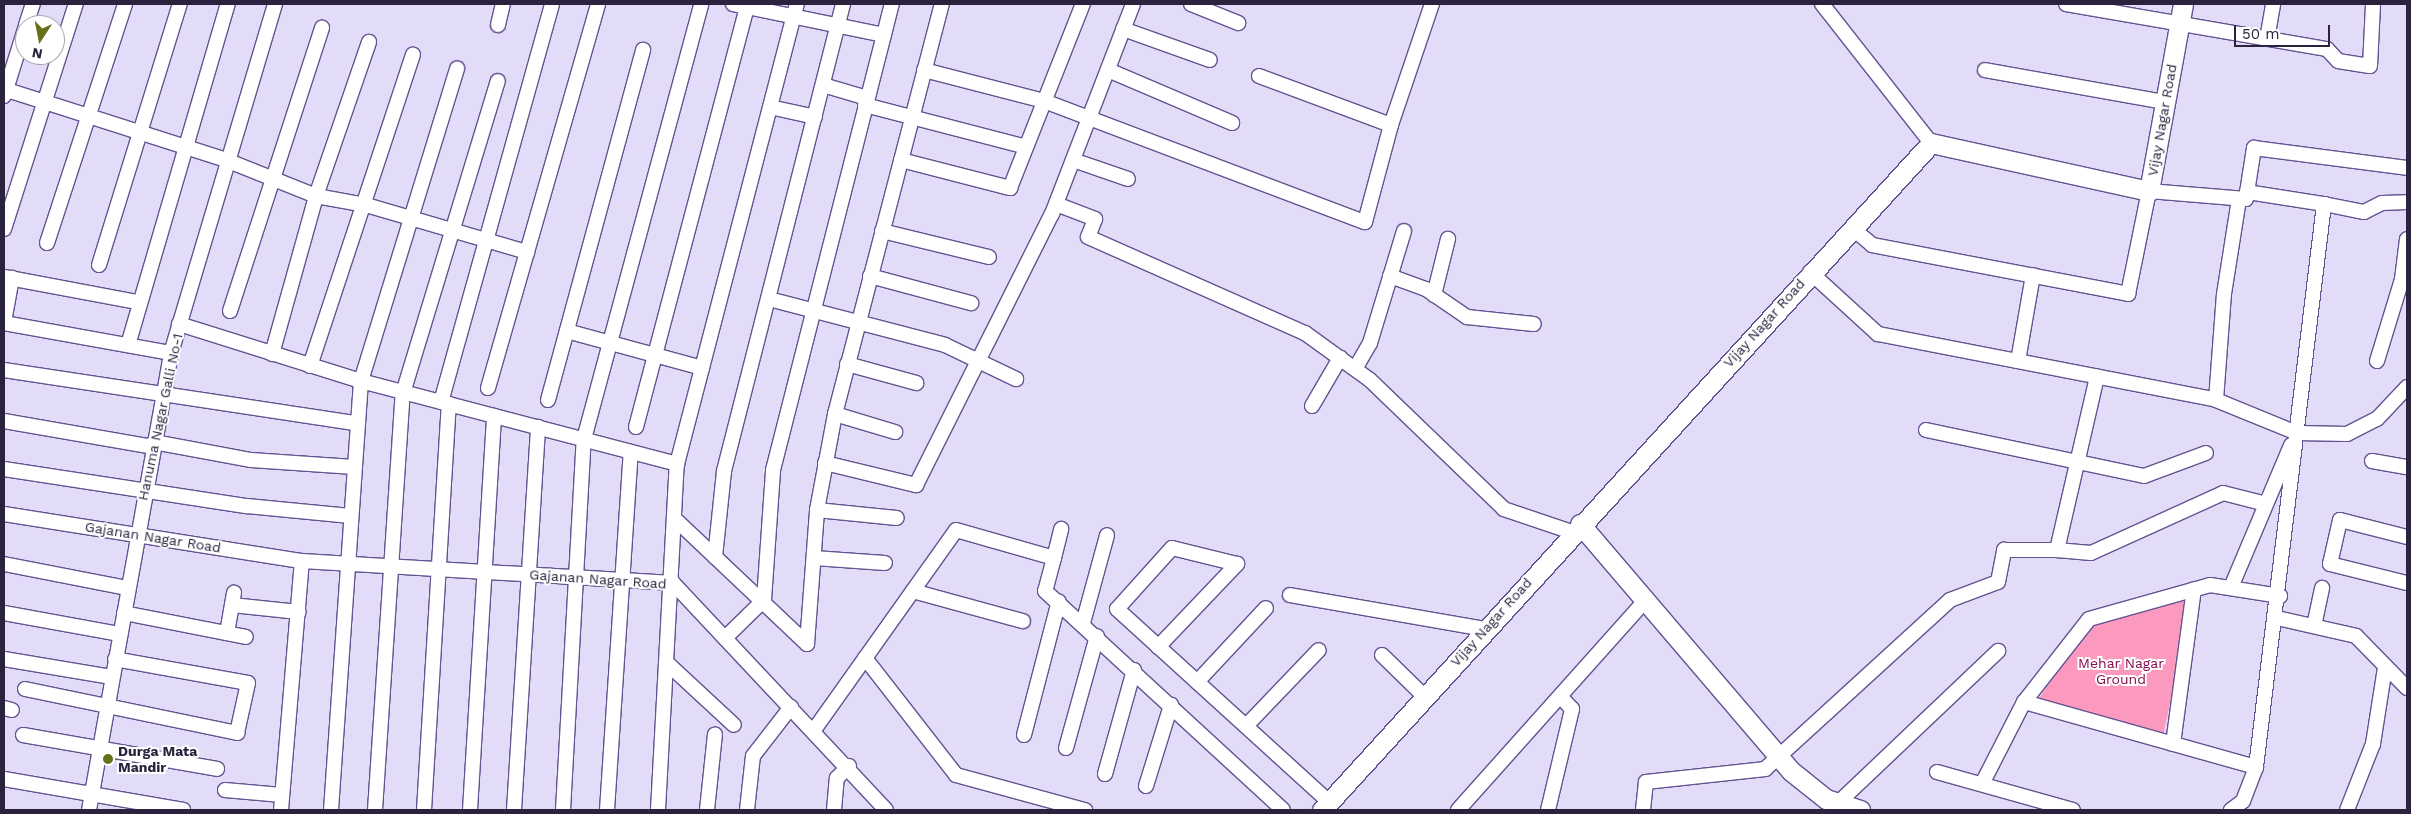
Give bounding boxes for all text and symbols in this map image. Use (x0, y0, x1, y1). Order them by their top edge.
north arrow (15, 15, 65, 65)
scale bar (2236, 15, 2332, 47)
text: 50 m (2242, 25, 2279, 43)
text: N (31, 45, 44, 63)
street label: Vijay Nagar Road (2144, 62, 2180, 178)
street label: Vijay Nagar Road (1720, 275, 1808, 371)
street label: Hanuma Nagar Galli No-1 (134, 332, 186, 502)
street label: Gajanan Nagar Road (84, 518, 222, 556)
street label: Gajanan Nagar Road (529, 566, 667, 592)
street label: Vijay Nagar Road (1447, 574, 1535, 670)
park label: Mehar Nagar Ground (2078, 655, 2164, 688)
place label: Durga Mata Mandir (118, 743, 197, 776)
marker: Durga Mata Mandir (102, 753, 114, 765)

